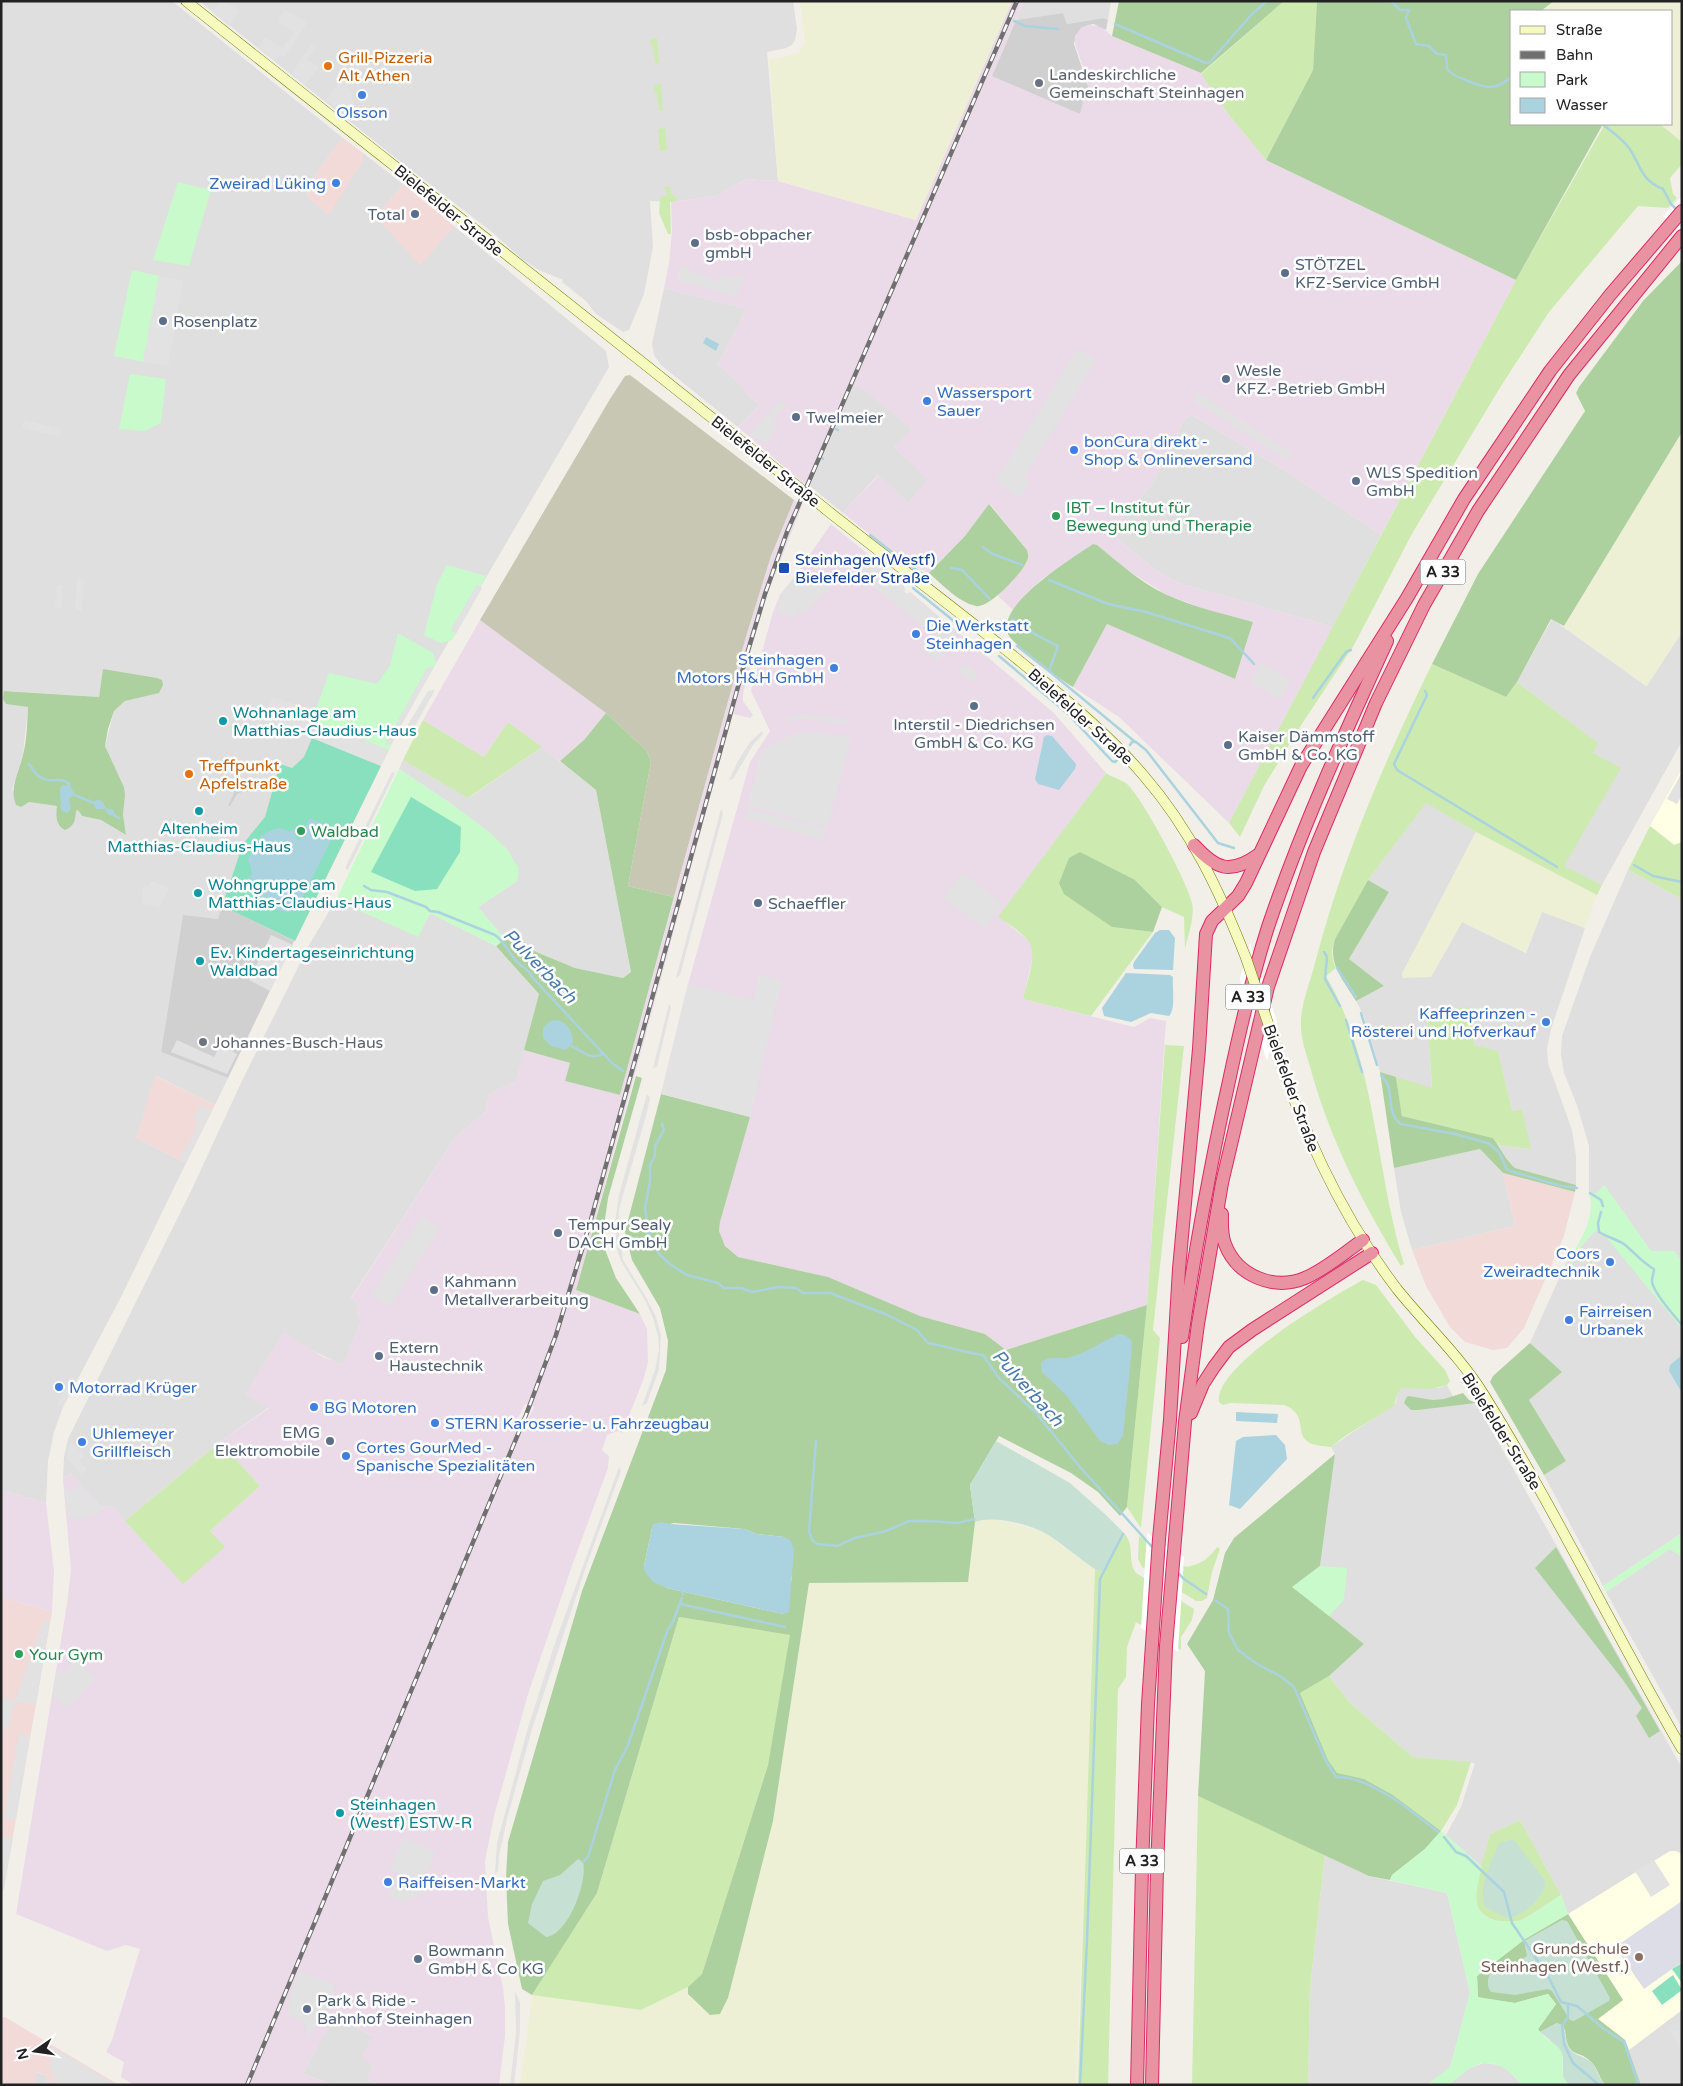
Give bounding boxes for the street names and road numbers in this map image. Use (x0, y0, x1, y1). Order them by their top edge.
street label: Bielefelder Straße (390, 161, 507, 261)
street label: Bielefelder Straße (707, 412, 824, 512)
road number: A 33 (1420, 560, 1466, 584)
street label: Bielefelder Straße (1024, 664, 1137, 769)
road number: A 33 (1226, 984, 1270, 1010)
street label: Bielefelder Straße (1259, 1022, 1323, 1155)
street label: Bielefelder Straße (1457, 1369, 1545, 1494)
road number: A 33 (1120, 1848, 1164, 1874)

